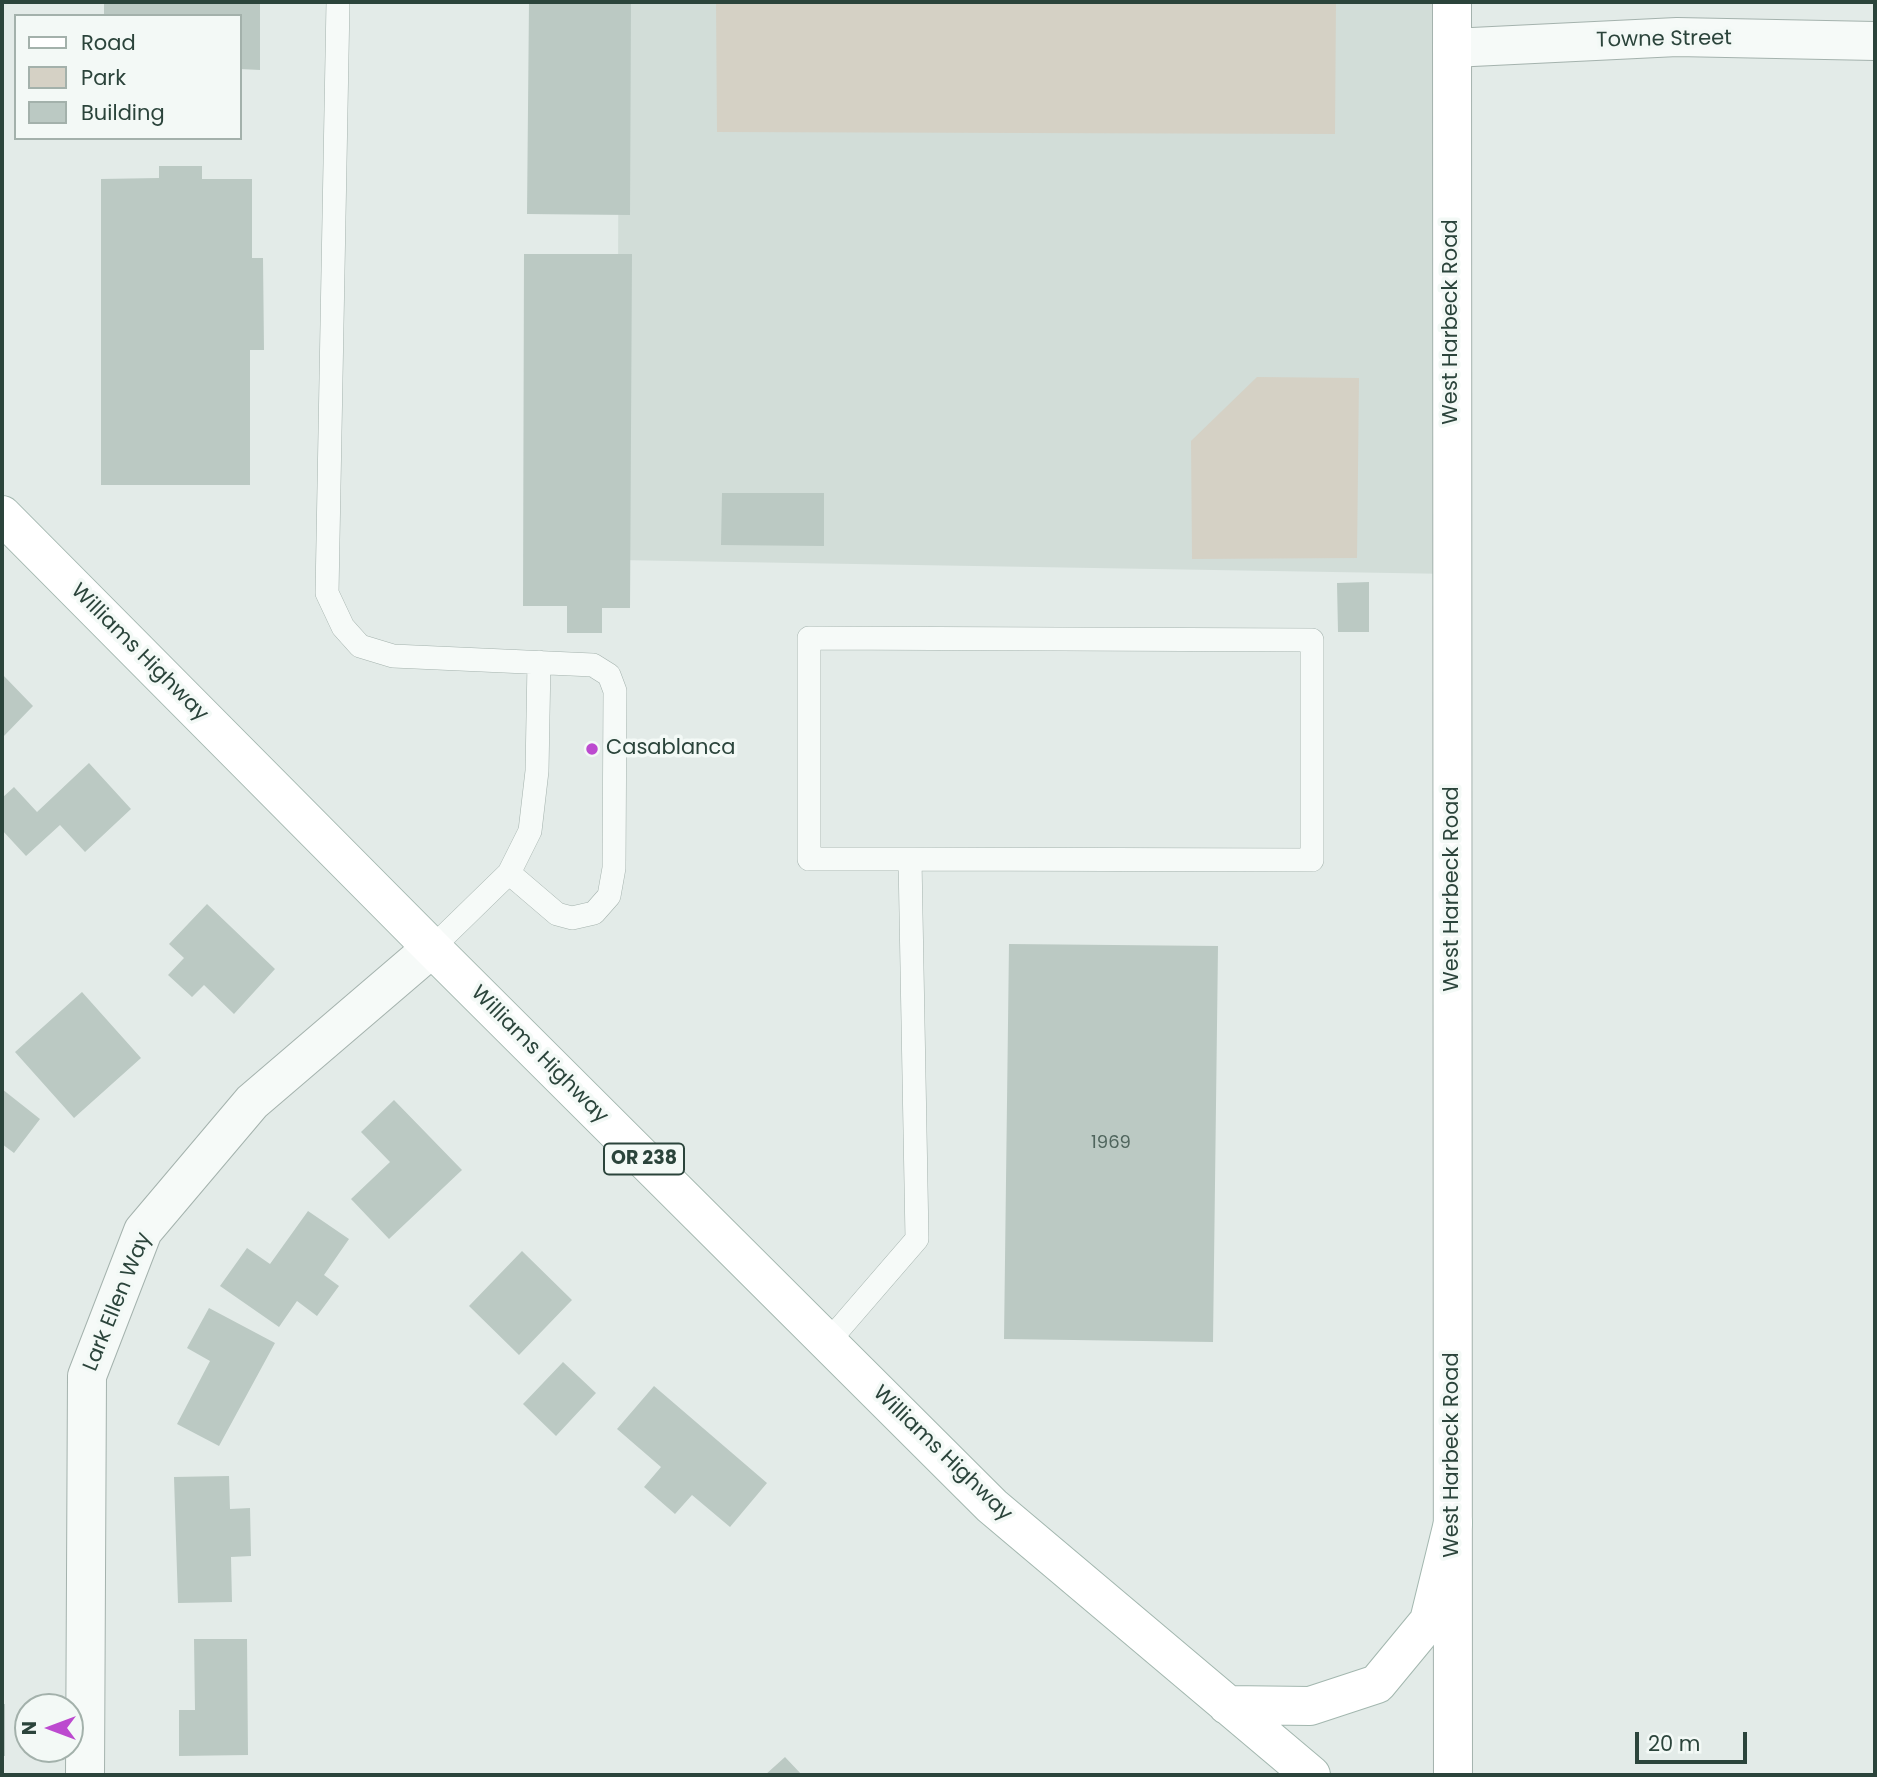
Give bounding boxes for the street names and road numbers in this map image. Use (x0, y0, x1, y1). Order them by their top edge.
street label: Towne Street (1596, 26, 1732, 54)
street label: West Harbeck Road (1439, 219, 1465, 425)
street label: Williams Highway (65, 579, 213, 727)
street label: West Harbeck Road (1440, 786, 1466, 992)
street label: Williams Highway (465, 981, 613, 1129)
road number: OR 238 (604, 1144, 684, 1175)
street label: Lark Ellen Way (79, 1229, 157, 1375)
street label: West Harbeck Road (1440, 1352, 1466, 1558)
street label: Williams Highway (867, 1381, 1017, 1527)

